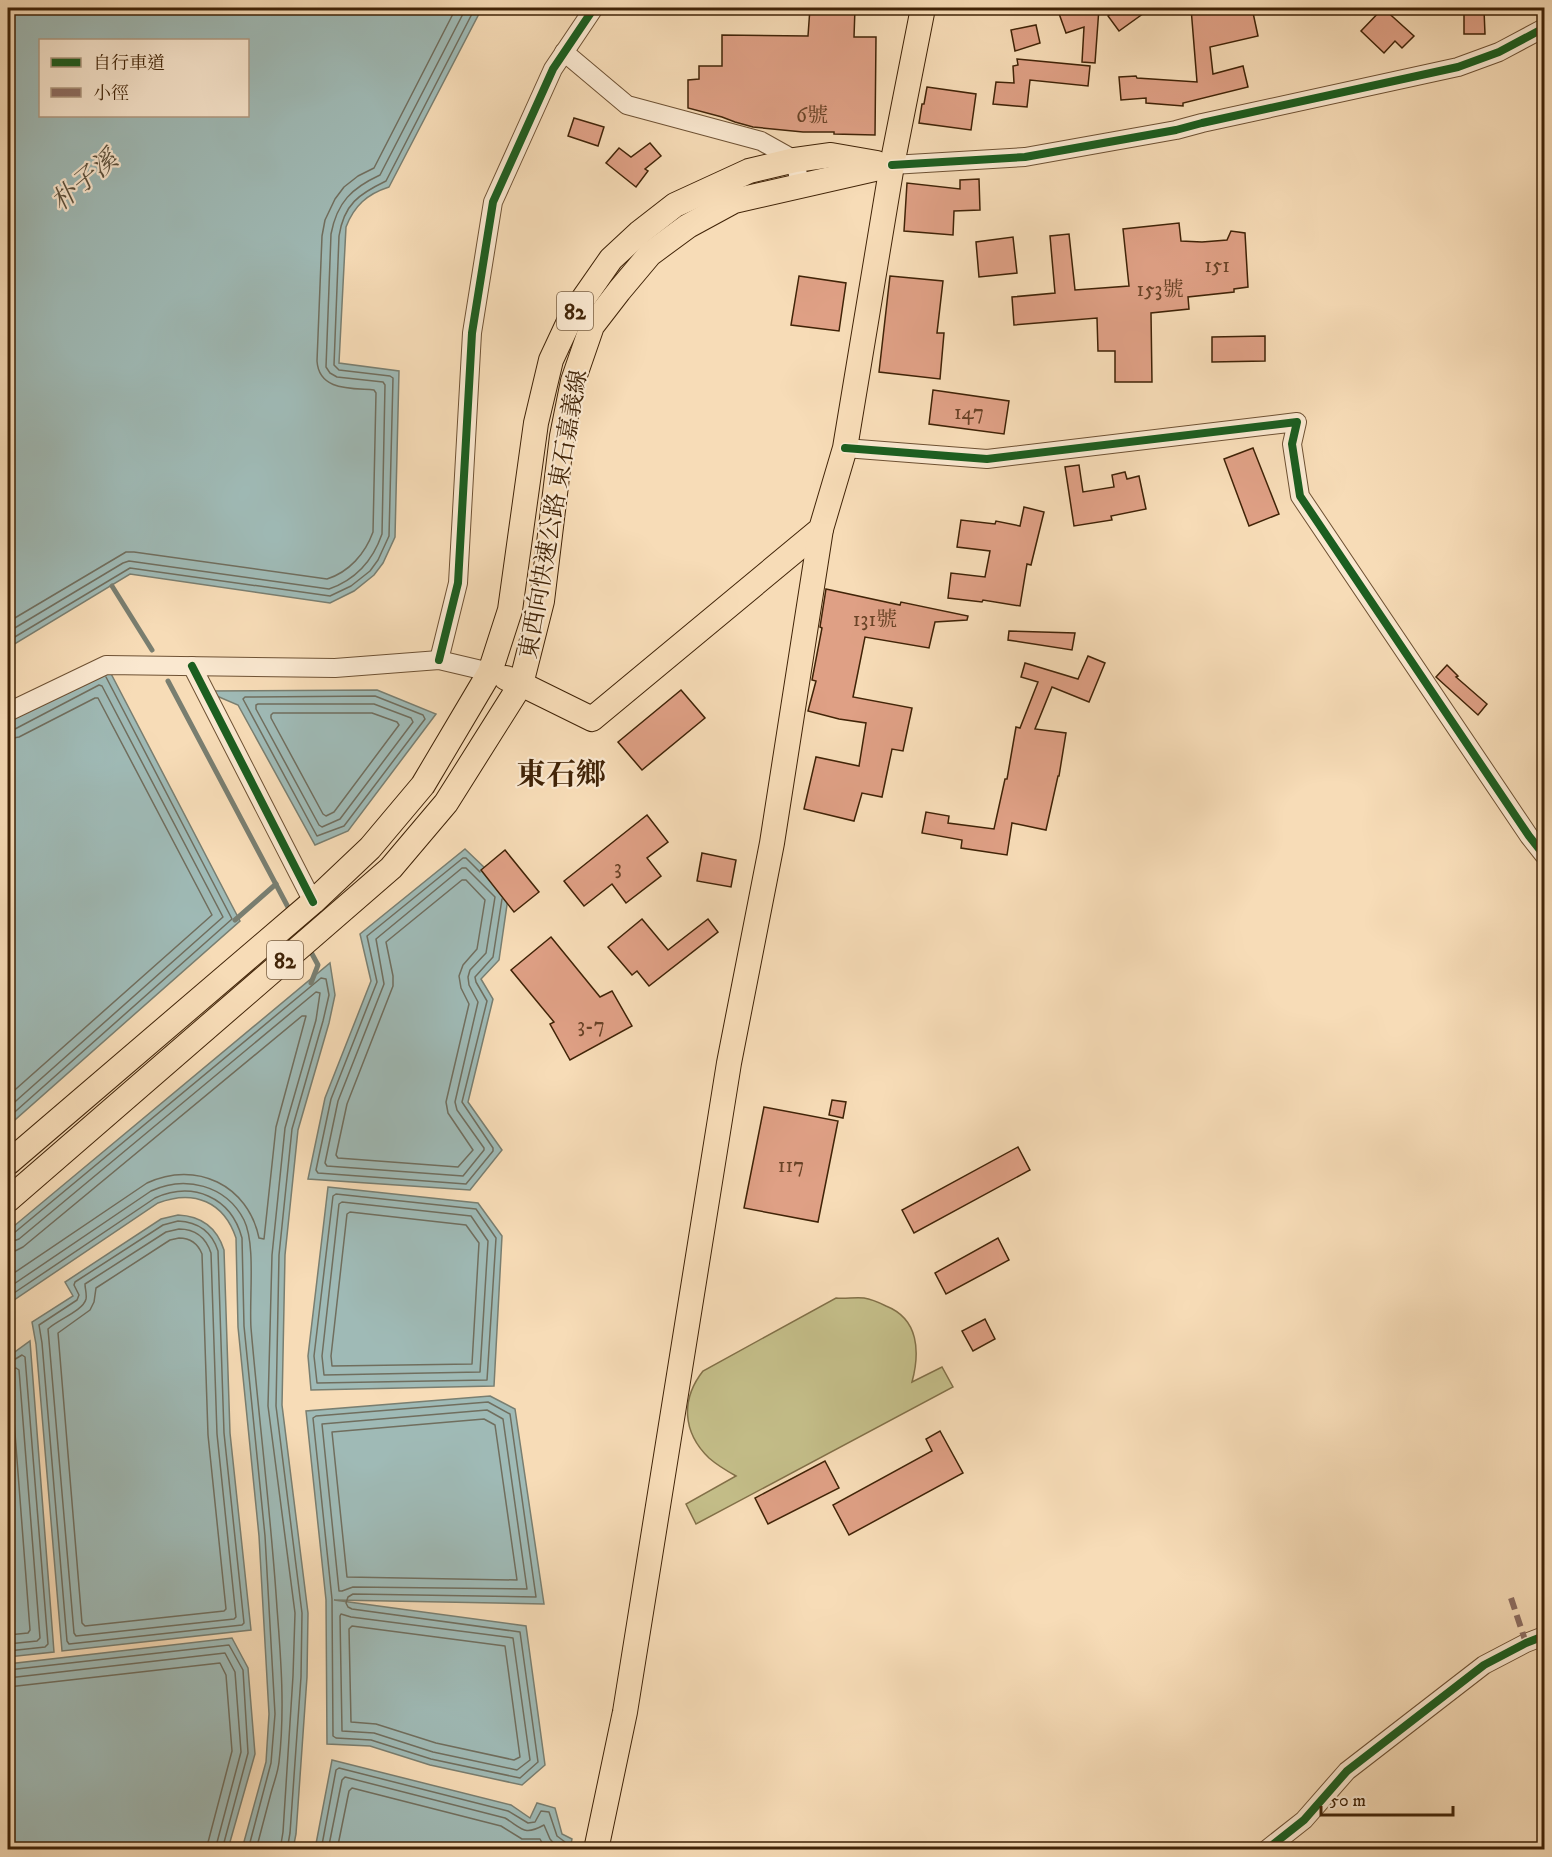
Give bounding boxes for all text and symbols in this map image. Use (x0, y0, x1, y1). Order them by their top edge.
legend (39, 39, 249, 117)
text: 自行車道 (93, 53, 165, 75)
text: 小徑 (93, 83, 129, 105)
house number: 6號 (796, 103, 828, 129)
water label: 朴子溪 (44, 142, 128, 219)
house number: 151 (1204, 253, 1230, 279)
house number: 153號 (1137, 277, 1183, 303)
road number: 82 (557, 292, 593, 330)
street label: 東西向快速公路 東石嘉義線 (514, 367, 594, 661)
house number: 147 (954, 400, 984, 426)
house number: 131號 (853, 607, 897, 633)
district label: 東石鄉 (516, 757, 606, 794)
house number: 3 (614, 855, 622, 881)
road number: 82 (267, 941, 303, 979)
house number: 3-7 (577, 1013, 605, 1039)
house number: 117 (778, 1153, 804, 1179)
scale bar (1321, 1779, 1453, 1817)
text: 50 m (1330, 1790, 1366, 1812)

